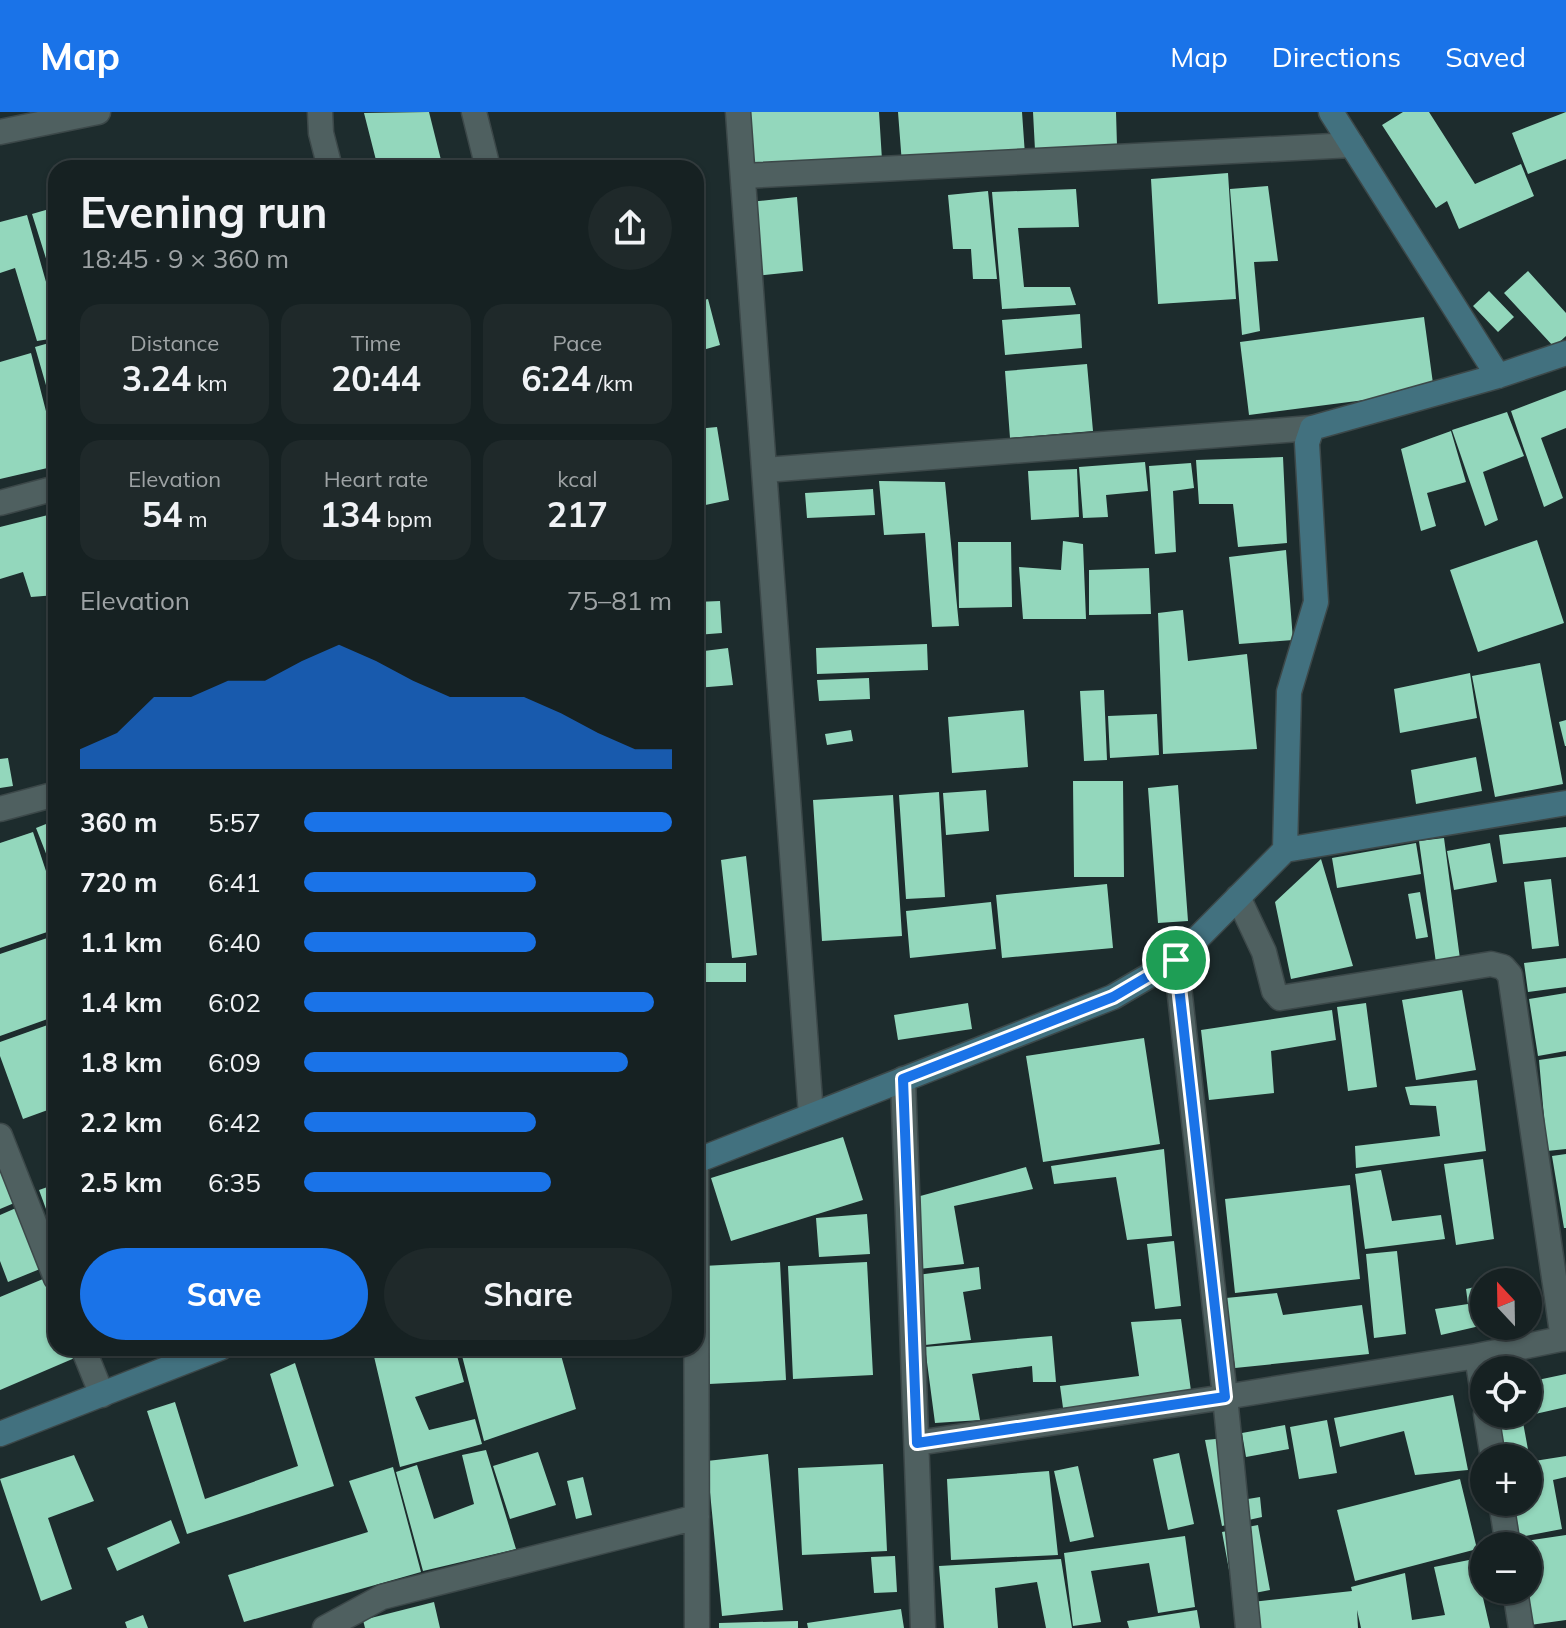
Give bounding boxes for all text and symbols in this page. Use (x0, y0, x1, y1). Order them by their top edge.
text: Map (40, 32, 120, 80)
text: Map (1170, 39, 1228, 74)
text: Directions (1272, 39, 1401, 74)
text: Saved (1445, 39, 1526, 74)
text: Evening run (80, 184, 327, 239)
button: share (588, 186, 672, 270)
text: 18:45 · 9 × 360 m (80, 242, 289, 275)
text: Distance (130, 329, 219, 357)
text: Time (351, 329, 401, 357)
text: Pace (553, 329, 602, 357)
text: 3.24 (122, 357, 191, 400)
text: 20:44 (331, 357, 421, 400)
text: 6:24 (521, 357, 591, 400)
text: km (191, 369, 228, 397)
text: /km (591, 369, 633, 397)
text: Elevation (128, 465, 221, 493)
text: Heart rate (324, 465, 428, 493)
text: kcal (557, 465, 597, 493)
text: 54 (142, 493, 183, 536)
text: 134 (320, 493, 381, 536)
text: 217 (547, 493, 608, 536)
text: m (183, 505, 208, 533)
text: bpm (381, 505, 432, 533)
text: Elevation (80, 584, 190, 617)
text: 75–81 m (567, 584, 672, 617)
text: 360 m (80, 806, 157, 839)
text: 5:57 (208, 806, 261, 839)
text: 720 m (80, 866, 157, 899)
text: 6:41 (208, 866, 261, 899)
text: 1.1 km (80, 926, 163, 959)
text: 6:40 (208, 926, 261, 959)
pin (1142, 926, 1210, 994)
icon: arrive (1154, 938, 1198, 982)
text: 1.4 km (80, 986, 163, 1019)
text: 6:02 (208, 986, 261, 1019)
text: 1.8 km (80, 1046, 163, 1079)
text: 6:09 (208, 1046, 261, 1079)
text: 2.2 km (80, 1106, 163, 1139)
text: 6:42 (208, 1106, 261, 1139)
text: 2.5 km (80, 1166, 163, 1199)
text: 6:35 (208, 1166, 261, 1199)
button: Save (80, 1248, 368, 1340)
button: Share (384, 1248, 672, 1340)
north arrow (1470, 1268, 1542, 1340)
map controls (1470, 1268, 1542, 1604)
button: locate (1470, 1356, 1542, 1428)
button: + (1470, 1444, 1542, 1516)
button: − (1470, 1532, 1542, 1604)

